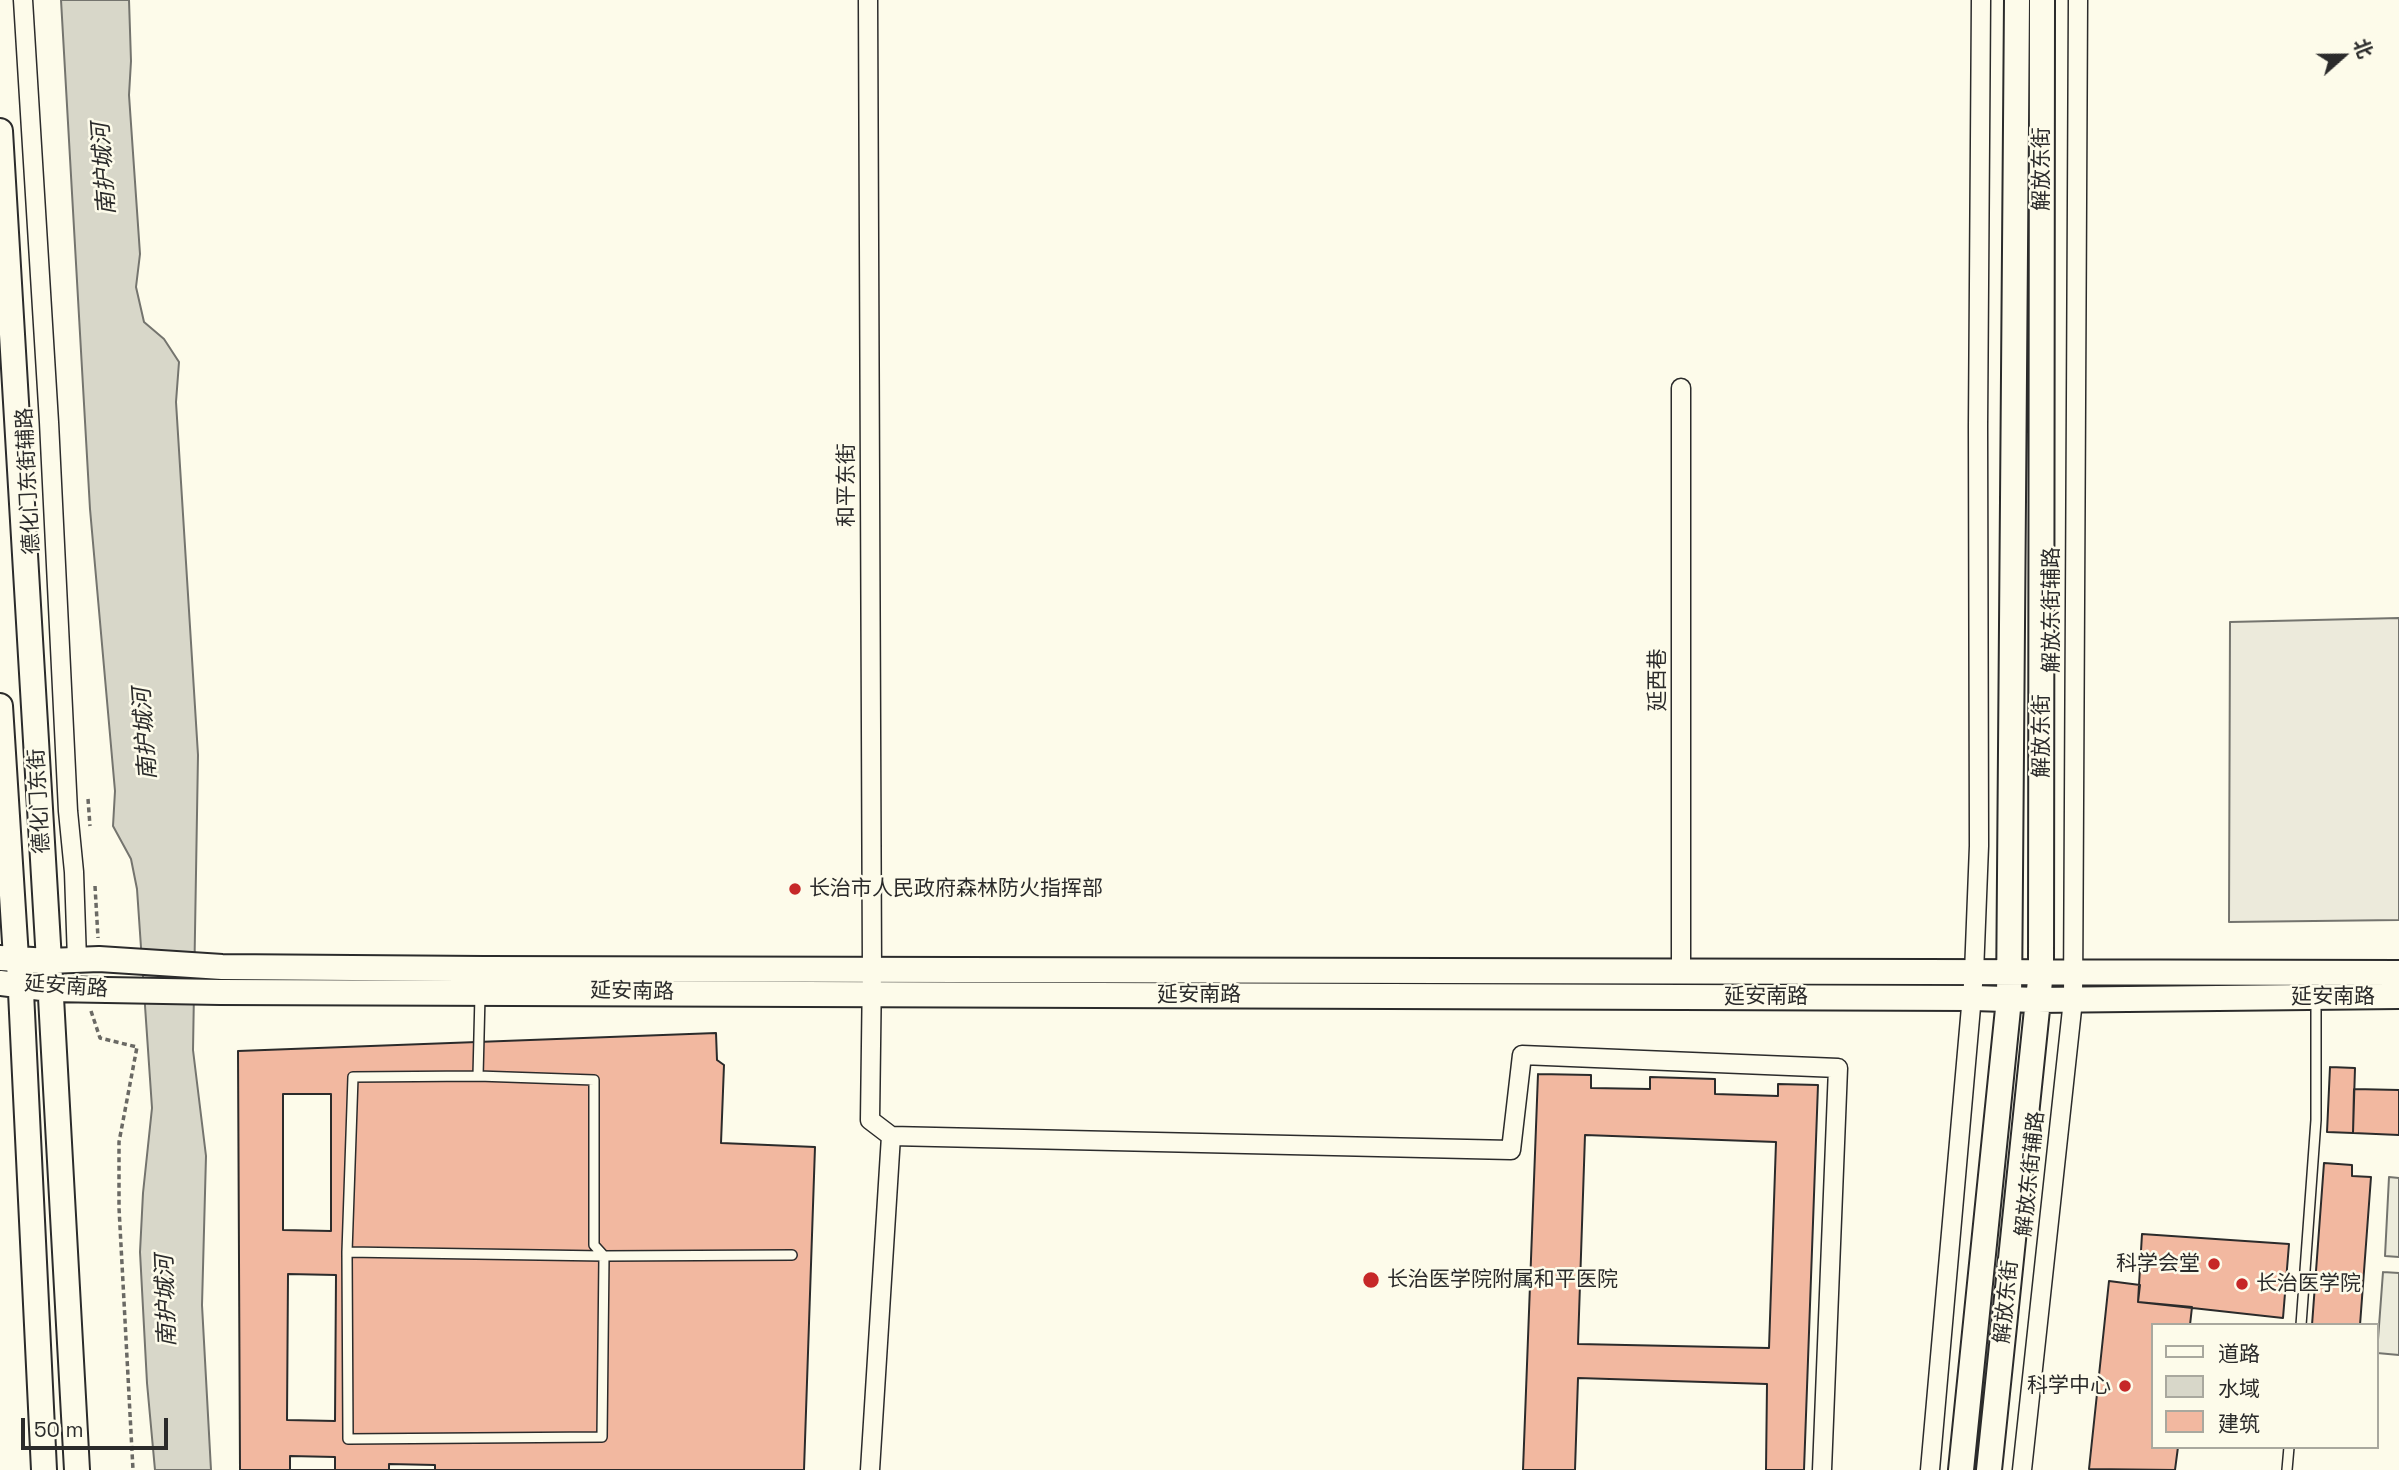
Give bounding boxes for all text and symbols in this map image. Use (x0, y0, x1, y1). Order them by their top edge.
north arrow (2308, 21, 2378, 91)
text: 北 (2348, 35, 2378, 62)
water label: 南护城河 (88, 122, 122, 216)
street label: 解放东街 (2029, 127, 2055, 211)
street label: 德化门东街辅路 (13, 407, 45, 555)
street label: 和平东街 (834, 443, 860, 527)
street label: 解放东街辅路 (2039, 547, 2065, 673)
street label: 延西巷 (1645, 649, 1671, 711)
water label: 南护城河 (129, 687, 163, 781)
street label: 解放东街 (2029, 694, 2055, 778)
street label: 德化门东街 (25, 748, 55, 854)
place label: 长治市人民政府森林防火指挥部 (809, 876, 1103, 902)
marker: 长治市人民政府森林防火指挥部 (787, 881, 803, 897)
street label: 延安南路 (23, 972, 109, 1002)
street label: 延安南路 (590, 979, 674, 1005)
street label: 延安南路 (1157, 982, 1241, 1008)
street label: 延安南路 (1724, 984, 1808, 1010)
street label: 延安南路 (2291, 984, 2375, 1010)
street label: 解放东街辅路 (2012, 1110, 2050, 1238)
place label: 科学会堂 (2116, 1251, 2200, 1277)
water label: 南护城河 (152, 1255, 182, 1347)
marker: 科学会堂 (2206, 1256, 2222, 1272)
street label: 解放东街 (1990, 1259, 2024, 1345)
place label: 长治医学院附属和平医院 (1387, 1267, 1618, 1293)
marker: 长治医学院附属和平医院 (1361, 1270, 1381, 1290)
place label: 长治医学院 (2256, 1271, 2361, 1297)
marker: 长治医学院 (2234, 1276, 2250, 1292)
legend (2150, 1323, 2378, 1449)
text: 道路 (2218, 1340, 2260, 1367)
place label: 科学中心 (2027, 1373, 2111, 1399)
text: 水域 (2218, 1375, 2260, 1402)
marker: 科学中心 (2117, 1378, 2133, 1394)
scale bar (24, 1404, 172, 1448)
text: 建筑 (2218, 1410, 2260, 1437)
text: 50 m (34, 1416, 84, 1443)

